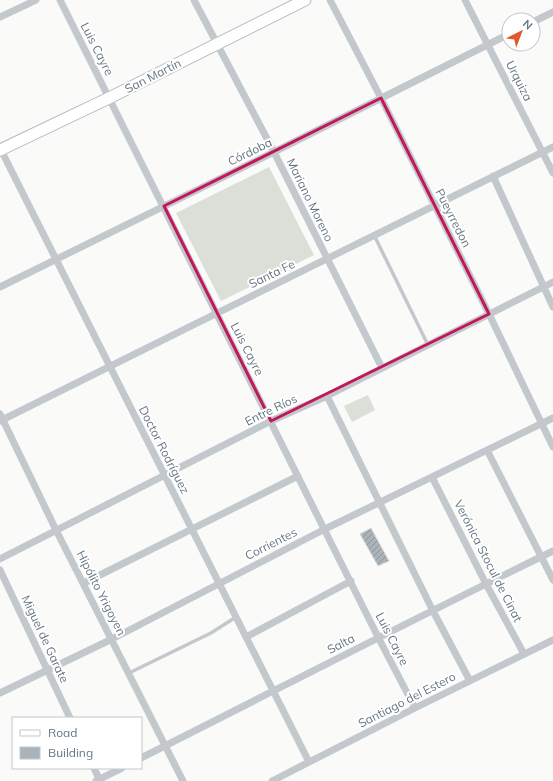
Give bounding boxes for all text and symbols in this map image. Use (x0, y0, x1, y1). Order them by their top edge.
north arrow (501, 12, 541, 52)
text: N (520, 17, 535, 33)
street label: Luis Cayre (78, 20, 117, 78)
street label: San Martín (122, 55, 183, 96)
street label: Urquiza (503, 58, 536, 104)
street label: Córdoba (225, 134, 274, 169)
street label: Mariano Moreno (284, 156, 337, 244)
street label: Pueyrredon (432, 186, 475, 250)
street label: Santa Fe (246, 256, 297, 291)
street label: Luis Cayre (228, 320, 267, 378)
street label: Entre Ríos (242, 390, 299, 429)
street label: Doctor Rodríguez (136, 403, 193, 496)
street label: Verónica Stocul de Cinat (451, 497, 526, 624)
street label: Corrientes (242, 524, 299, 563)
street label: Hipólito Yrigoyen (74, 548, 129, 638)
street label: Miguel de Garate (19, 593, 72, 685)
street label: Luis Cayre (373, 610, 412, 668)
street label: Salta (324, 630, 357, 657)
street label: Santiago del Estero (355, 668, 458, 731)
legend (12, 717, 142, 769)
text: Road (48, 725, 77, 740)
text: Building (48, 745, 93, 760)

